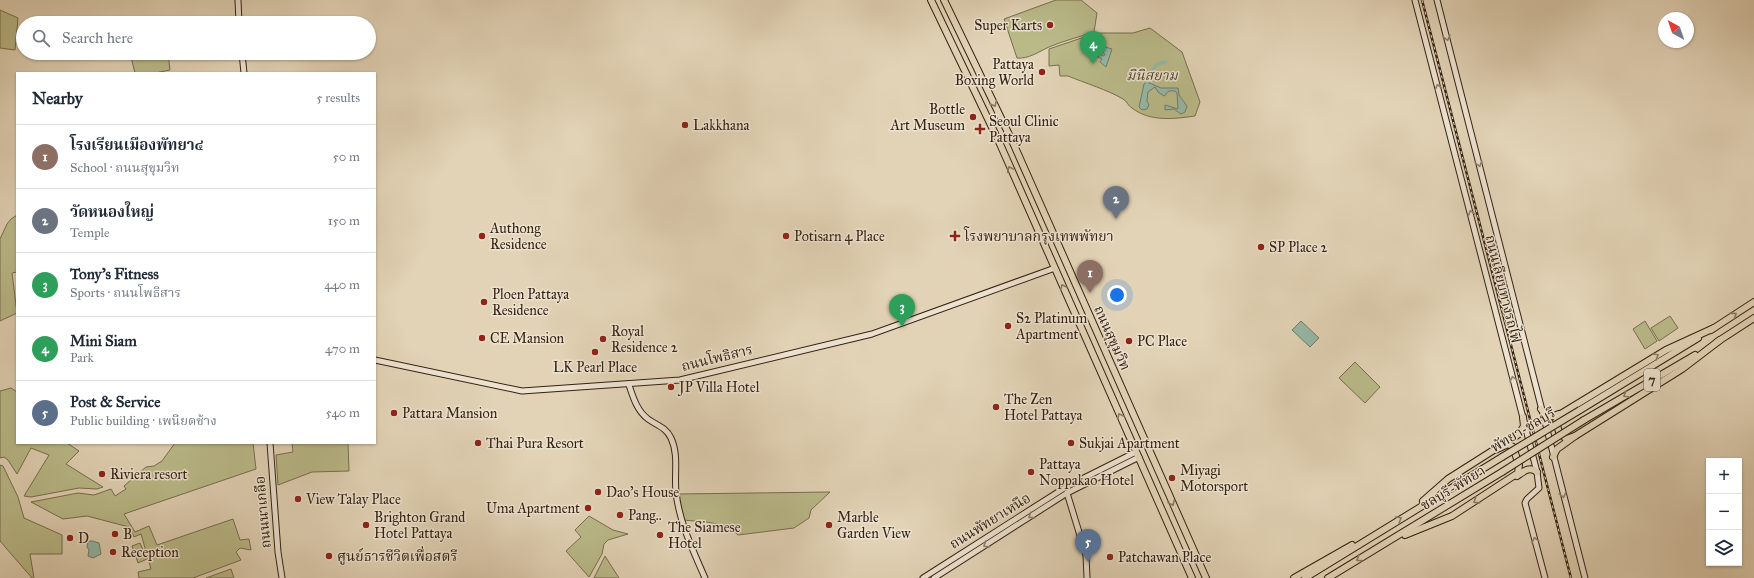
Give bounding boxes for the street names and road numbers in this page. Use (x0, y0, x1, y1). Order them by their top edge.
street label: ถนนเลียบทางรถไฟ (1481, 233, 1527, 345)
street label: ถนนสุขุมวิท (1090, 303, 1134, 373)
street label: ถนนโพธิสาร (679, 339, 754, 375)
road number: 7 (1644, 369, 1660, 391)
street label: พัทยา-ชลบุรี (1488, 404, 1558, 456)
street label: ชลบุรี-พัทยา (1418, 462, 1488, 514)
street label: ถนนนาเกลือ (251, 475, 275, 549)
street label: ถนนพัทยาเหนือ (946, 489, 1034, 553)

